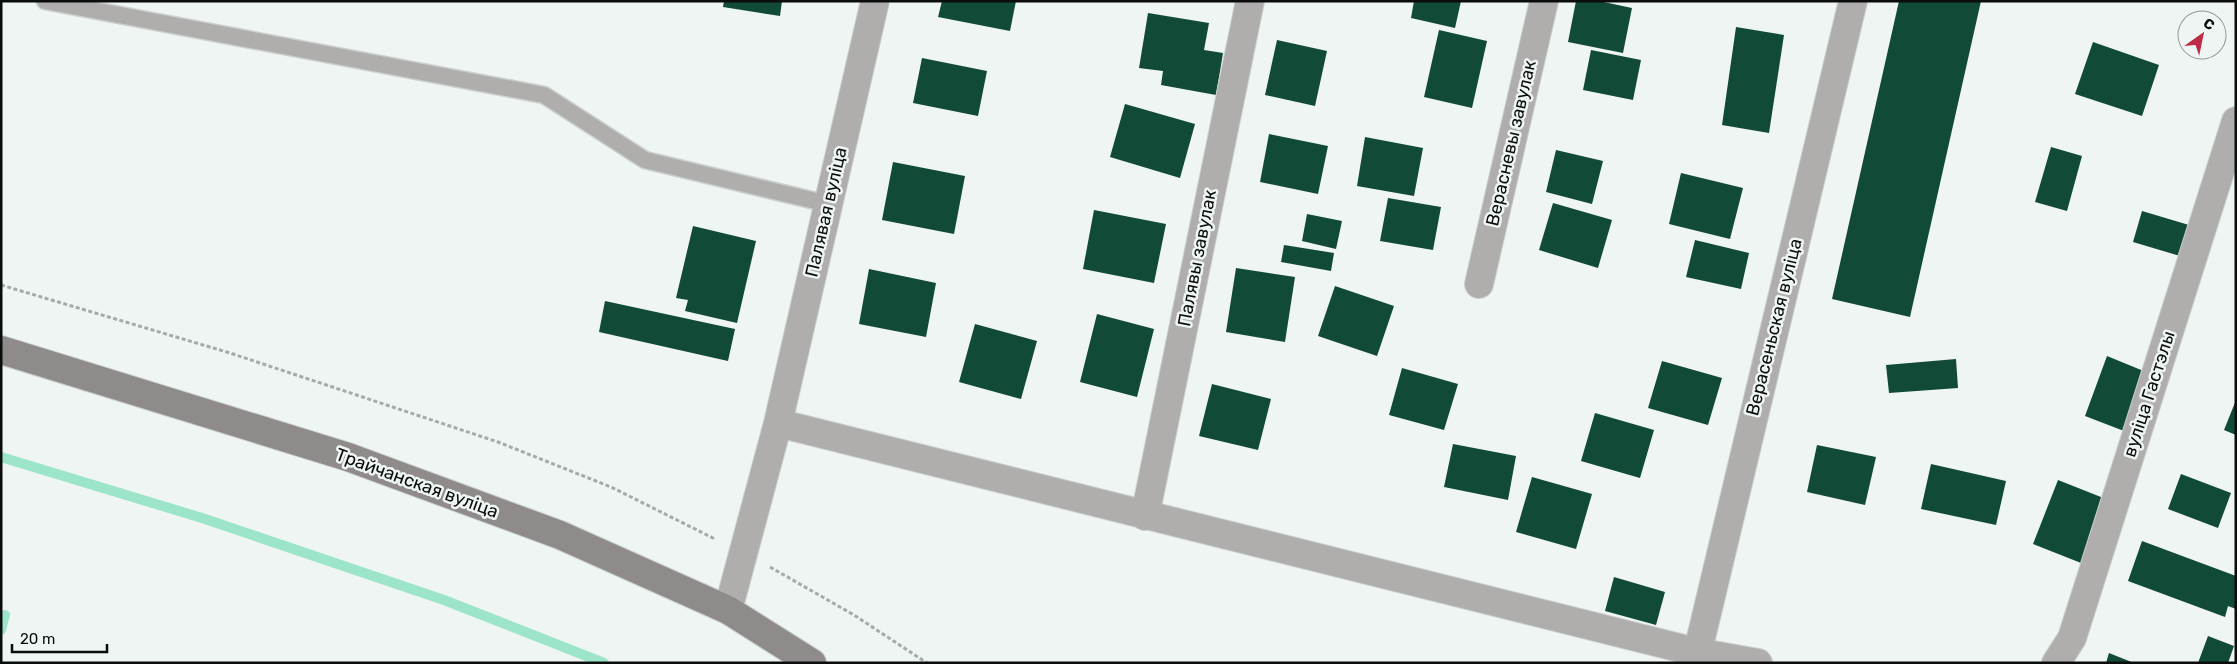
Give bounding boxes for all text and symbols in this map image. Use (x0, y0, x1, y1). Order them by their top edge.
north arrow (2177, 10, 2227, 60)
text: С (2200, 15, 2218, 34)
street label: Верасневы завулак (1481, 58, 1541, 228)
street label: Палявая вуліца (800, 145, 852, 279)
street label: Палявы завулак (1173, 187, 1221, 328)
street label: Верасеньская вуліца (1741, 236, 1807, 418)
street label: вуліца Гастэлы (2118, 328, 2180, 460)
street label: Трайчанская вуліца (332, 443, 502, 523)
scale bar (12, 622, 108, 654)
text: 20 m (20, 630, 55, 648)

